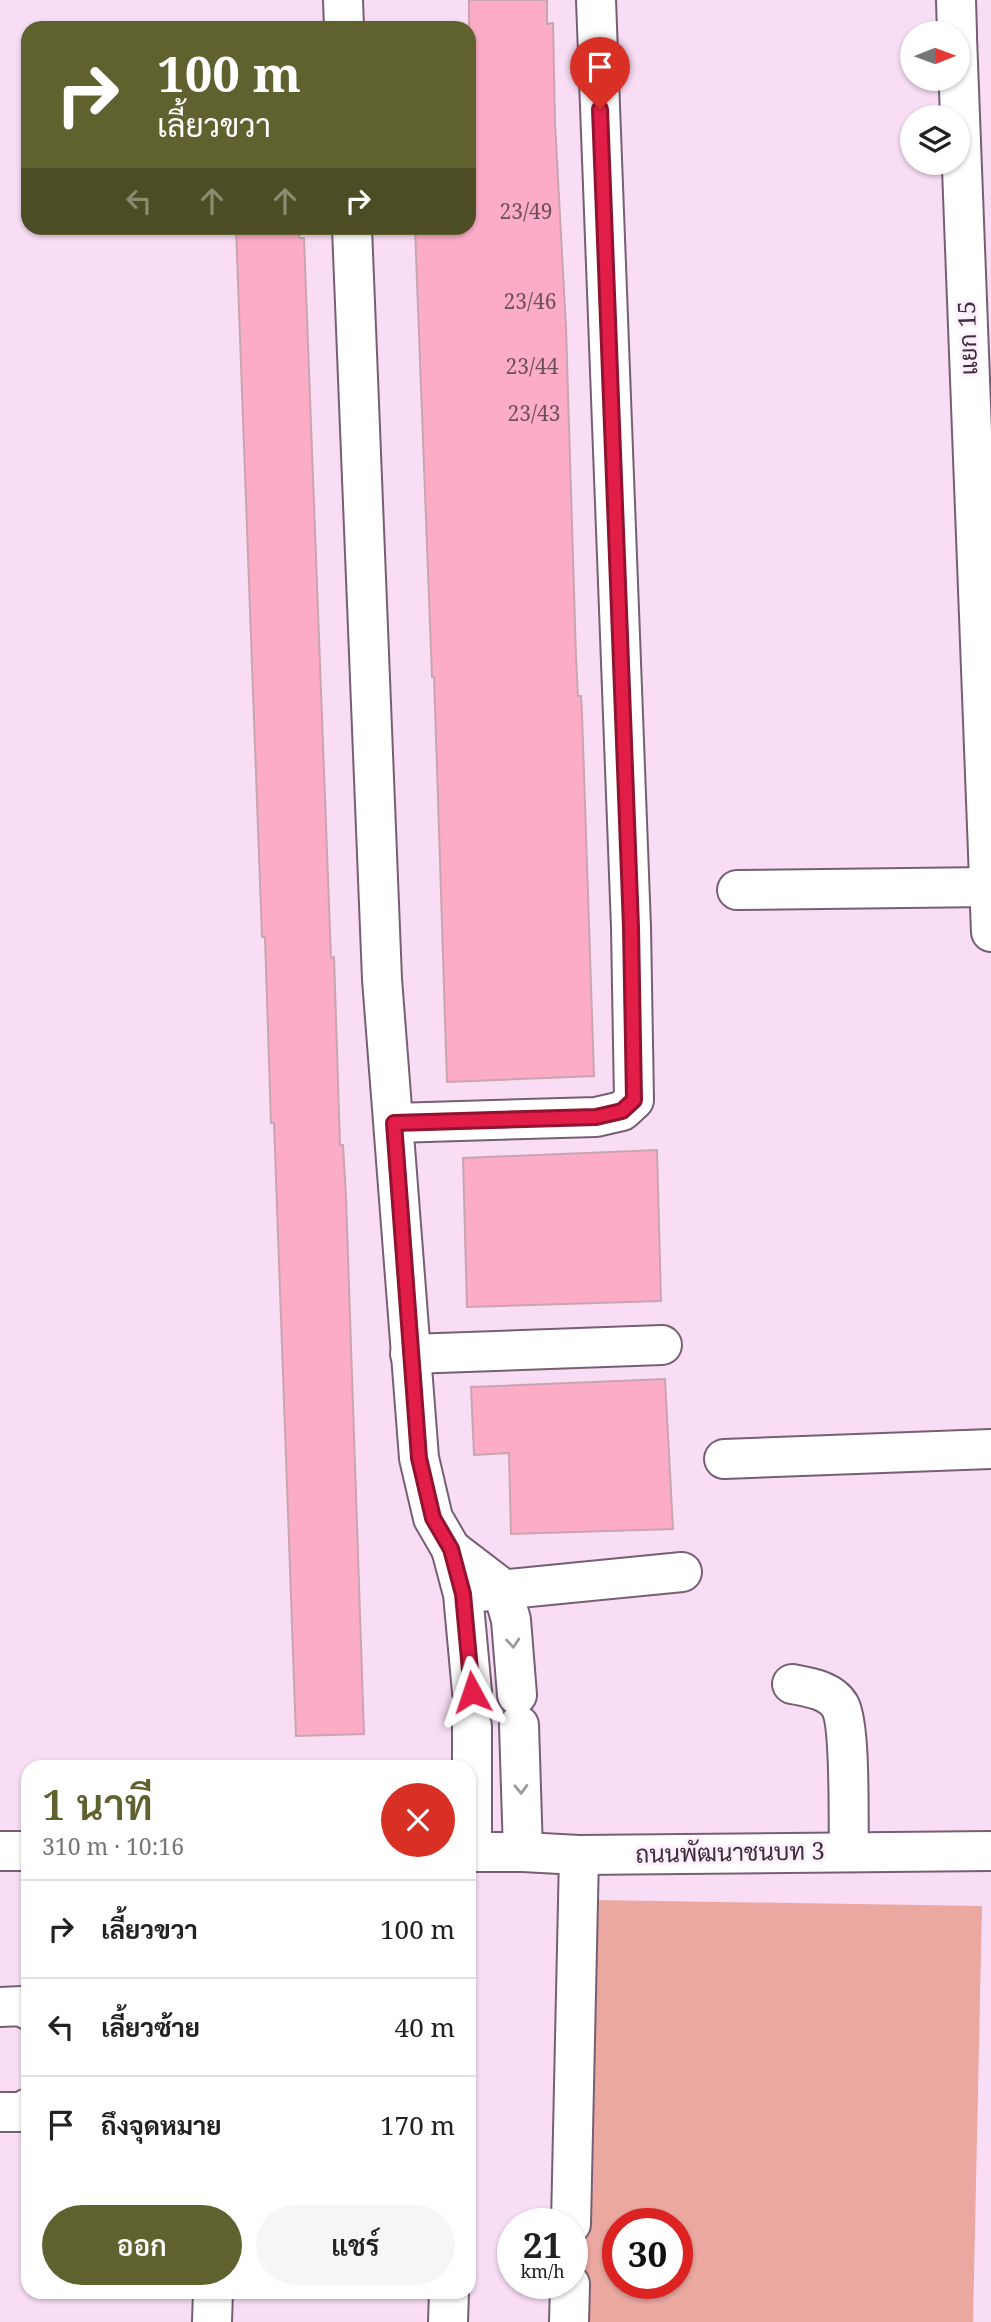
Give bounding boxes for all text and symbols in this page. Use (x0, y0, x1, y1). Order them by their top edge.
north arrow (900, 21, 970, 91)
map controls (900, 21, 970, 175)
pin (570, 37, 630, 109)
text: 100 m (157, 40, 301, 106)
icon: arrive (581, 48, 619, 86)
icon: right (42, 49, 133, 140)
text: เลี้ยวขวา (157, 103, 271, 146)
button: layers (900, 105, 970, 175)
icon: left (120, 182, 158, 220)
icon: ahead (193, 182, 231, 220)
icon: ahead (266, 182, 304, 220)
icon: right (339, 182, 377, 220)
house number: 23/49 (499, 197, 553, 225)
house number: 23/46 (503, 287, 557, 315)
street label: แยก 15 (949, 300, 984, 376)
house number: 23/44 (505, 352, 559, 380)
house number: 23/43 (507, 399, 561, 427)
one-way arrow (505, 1637, 520, 1648)
position arrow (435, 1655, 509, 1729)
text: 1 นาที (42, 1775, 153, 1832)
button: close (381, 1783, 455, 1857)
one-way arrow (513, 1783, 528, 1794)
text: 310 m · 10:16 (42, 1830, 184, 1862)
street label: ถนนพัฒนาชนบท 3 (635, 1833, 825, 1870)
icon: right (42, 1910, 80, 1948)
text: เลี้ยวขวา (101, 1911, 198, 1947)
text: 100 m (380, 1911, 455, 1947)
icon: left (42, 2008, 80, 2046)
text: เลี้ยวซ้าย (101, 2009, 200, 2045)
text: 40 m (395, 2009, 455, 2045)
icon: arrive (42, 2106, 80, 2144)
text: ถึงจุดหมาย (101, 2107, 222, 2143)
text: 170 m (380, 2107, 455, 2143)
button: ออก (42, 2205, 242, 2285)
button: แชร์ (256, 2205, 455, 2285)
speed limit sign: 30 (602, 2208, 693, 2299)
text: 21 (523, 2221, 562, 2268)
text: km/h (520, 2259, 565, 2283)

